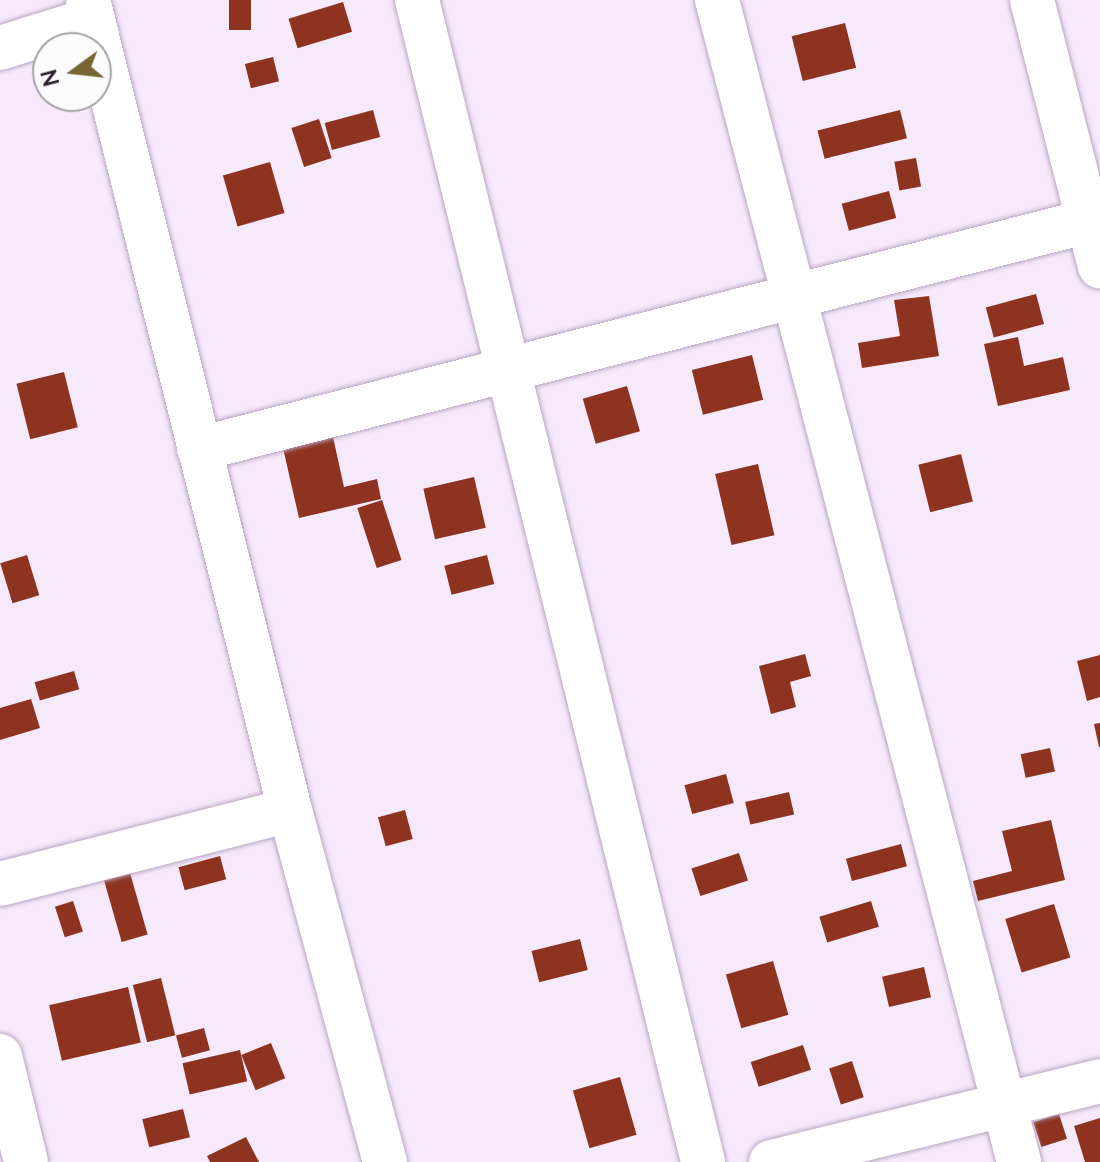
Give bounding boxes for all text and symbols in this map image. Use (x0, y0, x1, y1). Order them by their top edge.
north arrow (32, 32, 112, 112)
text: N (34, 66, 67, 90)

